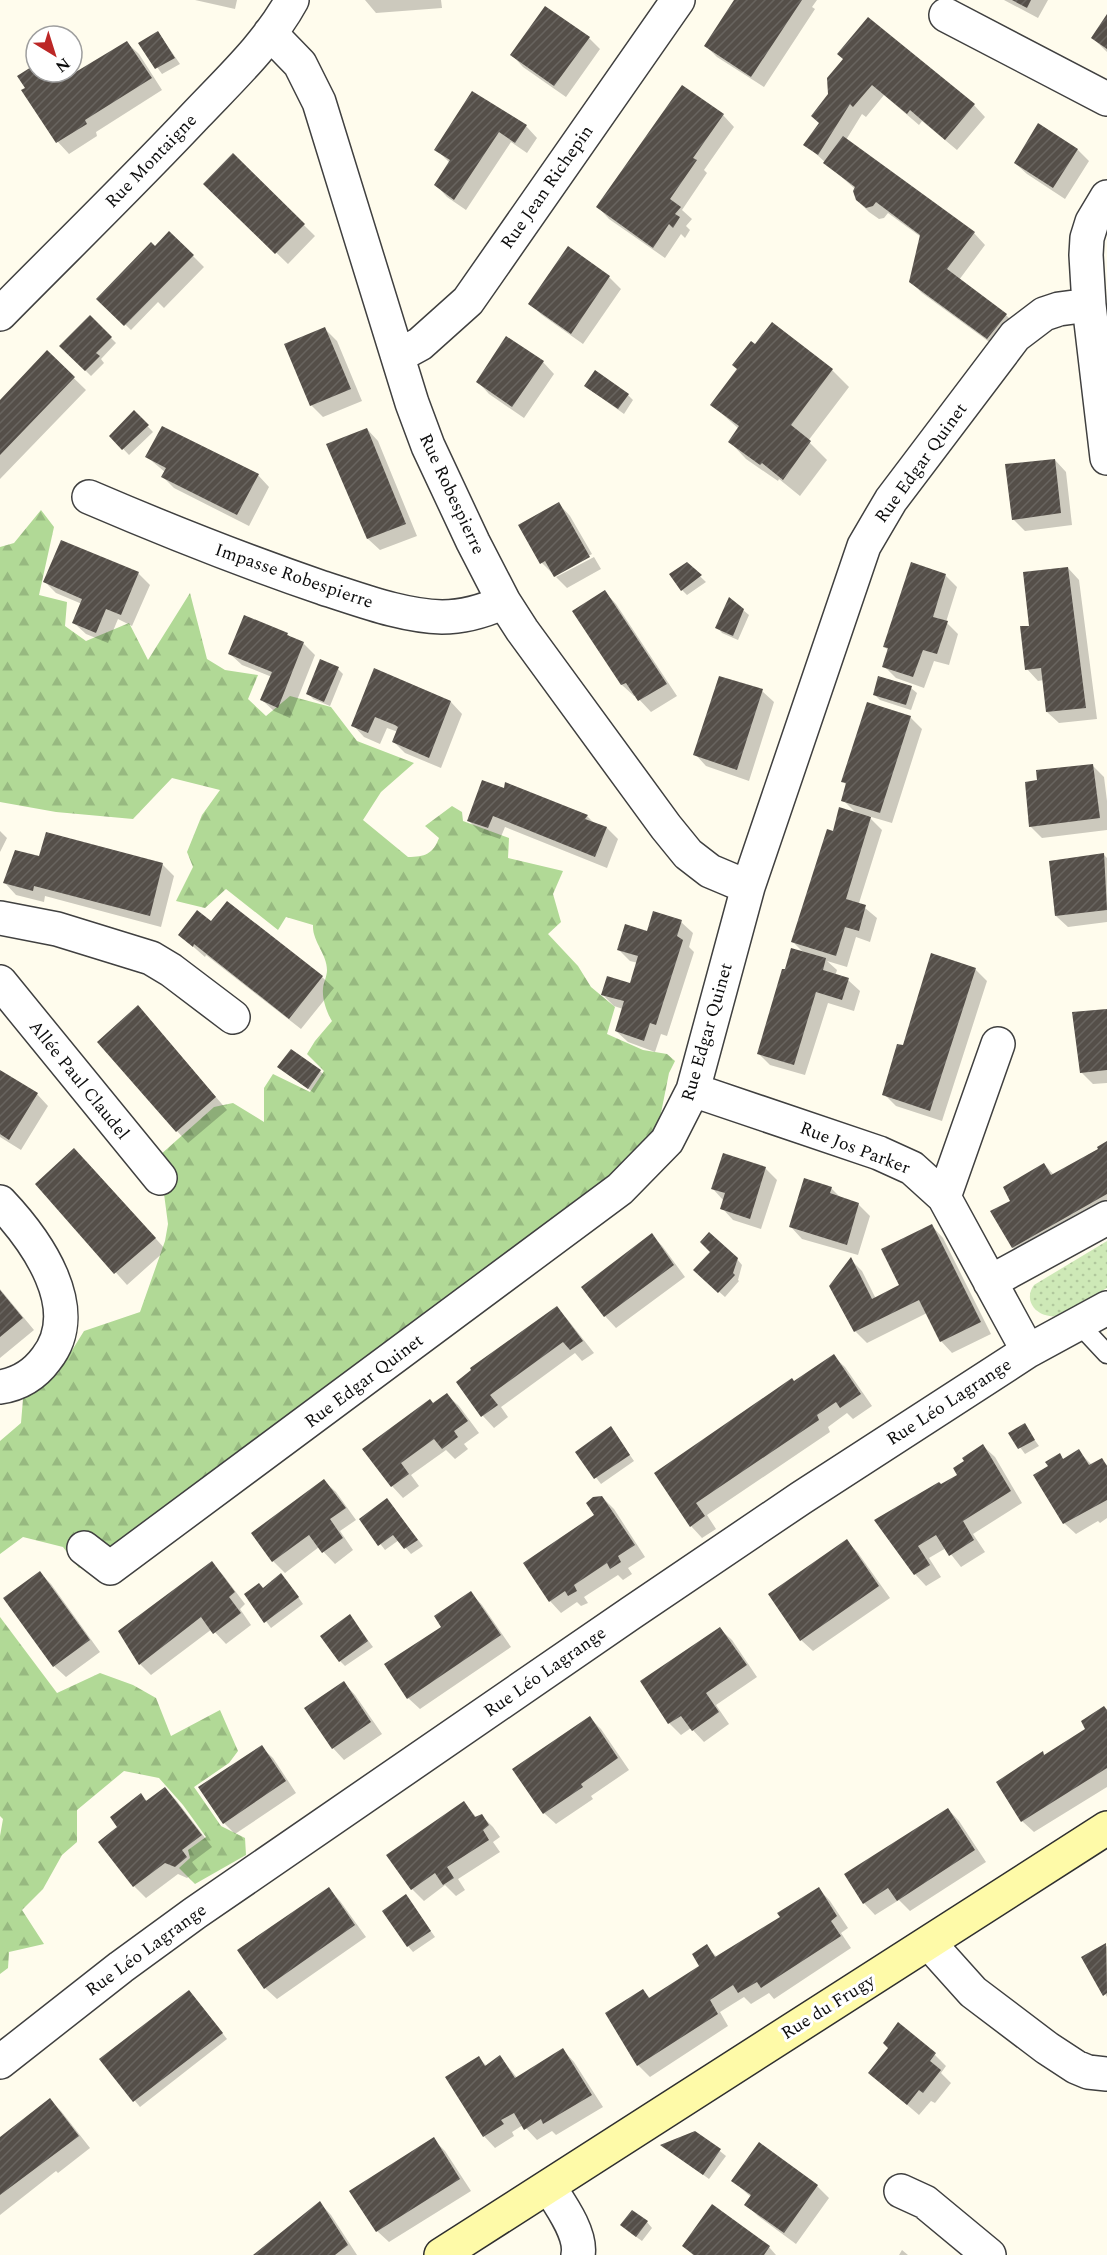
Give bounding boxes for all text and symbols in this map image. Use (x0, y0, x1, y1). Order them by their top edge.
north arrow (24, 24, 84, 84)
text: N (50, 52, 75, 79)
street label: Rue Montaigne (99, 108, 203, 214)
street label: Rue Jean Richepin (494, 119, 600, 255)
street label: Rue Edgar Quinet (868, 397, 974, 529)
street label: Rue Robespierre (412, 429, 492, 559)
street label: Impasse Robespierre (211, 536, 377, 616)
street label: Rue Edgar Quinet (674, 960, 740, 1104)
street label: Allée Paul Claudel (22, 1014, 136, 1146)
street label: Rue Jos Parker (796, 1115, 914, 1181)
street label: Rue Edgar Quinet (299, 1327, 429, 1435)
street label: Rue Léo Lagrange (881, 1351, 1017, 1453)
street label: Rue Léo Lagrange (478, 1620, 612, 1724)
street label: Rue Léo Lagrange (80, 1897, 212, 2003)
street label: Rue du Frugy (776, 1967, 881, 2047)

